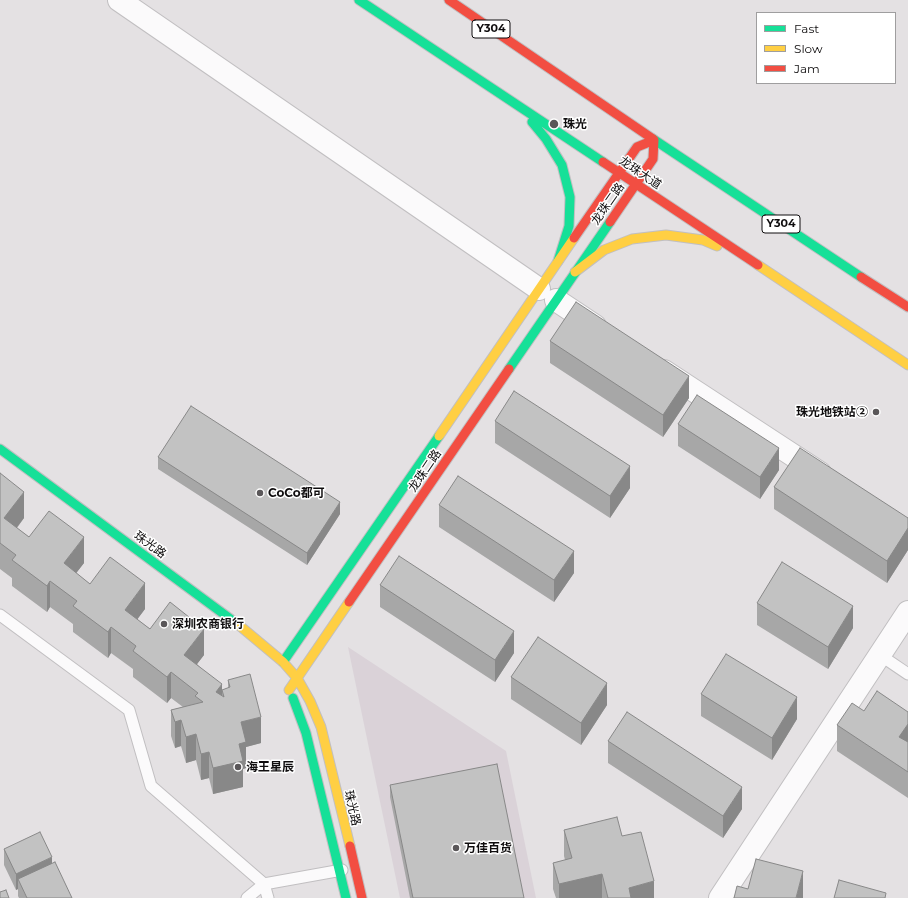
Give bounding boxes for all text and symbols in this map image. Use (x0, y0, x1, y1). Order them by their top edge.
legend (756, 12, 896, 84)
road number: Y304 (472, 20, 510, 38)
text: Fast (794, 21, 819, 36)
text: Slow (794, 41, 823, 56)
text: Jam (794, 61, 820, 76)
place label: 珠光 (563, 117, 587, 131)
marker: 珠光 (548, 118, 560, 130)
street label: 龙珠大道 (616, 154, 664, 192)
street label: 龙珠二路 (588, 180, 628, 228)
road number: Y304 (762, 215, 800, 233)
place label: 珠光地铁站② (796, 405, 868, 419)
marker: 珠光地铁站② (871, 407, 881, 417)
street label: 龙珠二路 (406, 447, 444, 495)
place label: CoCo都可 (268, 486, 325, 500)
marker: CoCo都可 (255, 488, 265, 498)
street label: 珠光路 (131, 529, 169, 561)
place label: 深圳农商银行 (172, 617, 244, 631)
marker: 深圳农商银行 (159, 619, 169, 629)
place label: 海王星辰 (246, 760, 294, 774)
marker: 海王星辰 (233, 762, 243, 772)
street label: 珠光路 (341, 789, 363, 827)
place label: 万佳百货 (464, 841, 512, 855)
marker: 万佳百货 (451, 843, 461, 853)

